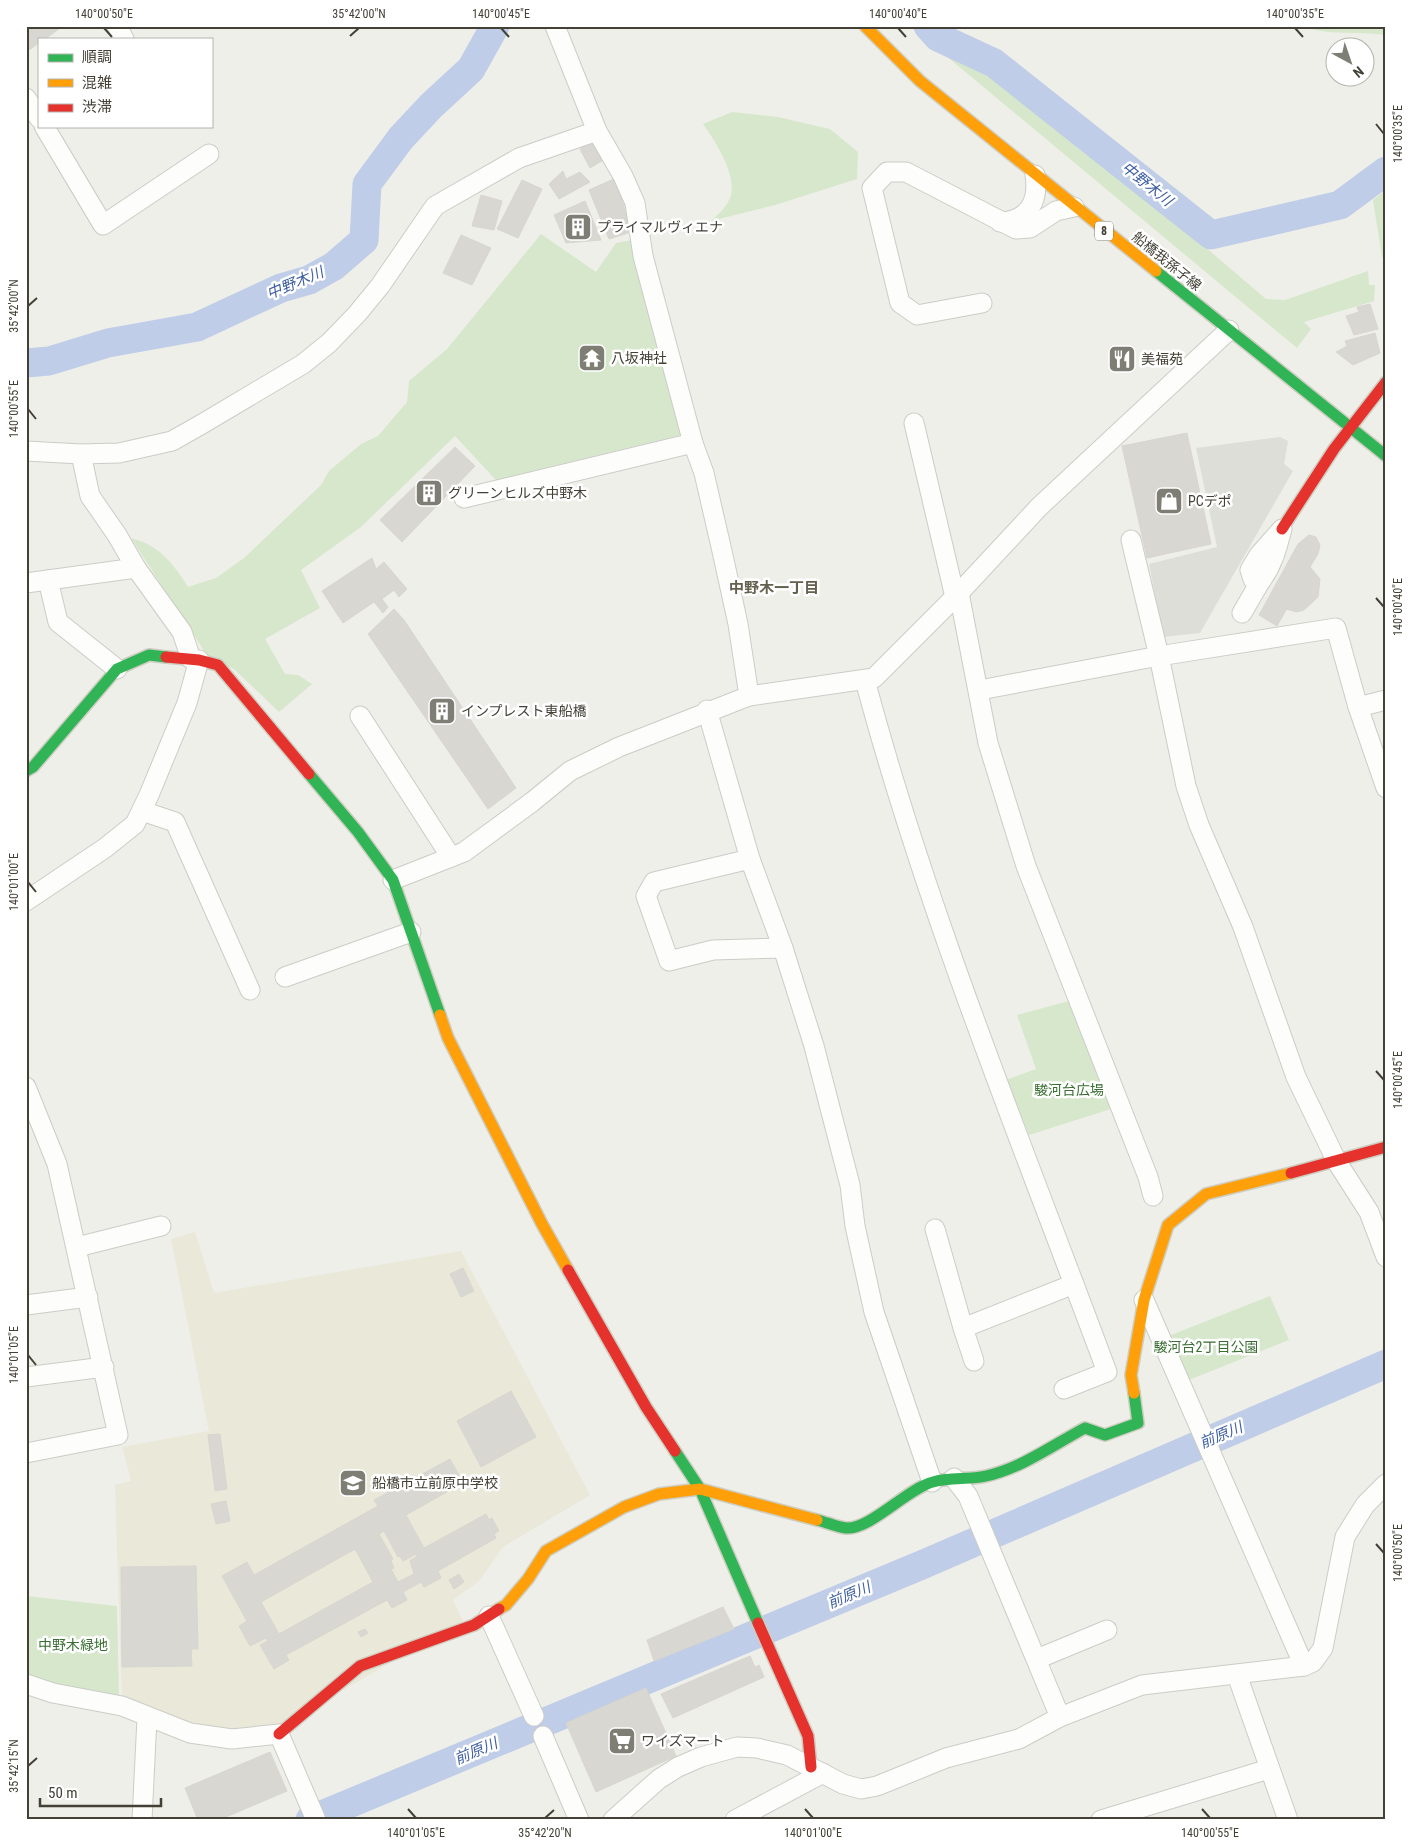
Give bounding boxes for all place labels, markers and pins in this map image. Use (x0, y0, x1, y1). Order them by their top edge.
building icon: プライマルヴィエナ (563, 212, 593, 242)
place label: プライマルヴィエナ (597, 219, 723, 235)
temple icon: 八坂神社 (577, 343, 607, 373)
restaurant icon: 美福苑 (1107, 344, 1137, 374)
place label: 八坂神社 (611, 350, 667, 366)
place label: 美福苑 (1141, 351, 1183, 367)
building icon: グリーンヒルズ中野木 (414, 478, 444, 508)
place label: グリーンヒルズ中野木 (448, 485, 587, 501)
shop icon: PCデポ (1154, 486, 1184, 516)
place label: PCデポ (1188, 493, 1232, 509)
building icon: インプレスト東船橋 (427, 696, 457, 726)
place label: インプレスト東船橋 (461, 703, 587, 719)
school or university icon: 船橋市立前原中学校 (338, 1468, 368, 1498)
place label: 船橋市立前原中学校 (372, 1475, 498, 1491)
supermarket icon: ワイズマート (607, 1726, 637, 1756)
place label: ワイズマート (641, 1733, 725, 1749)

